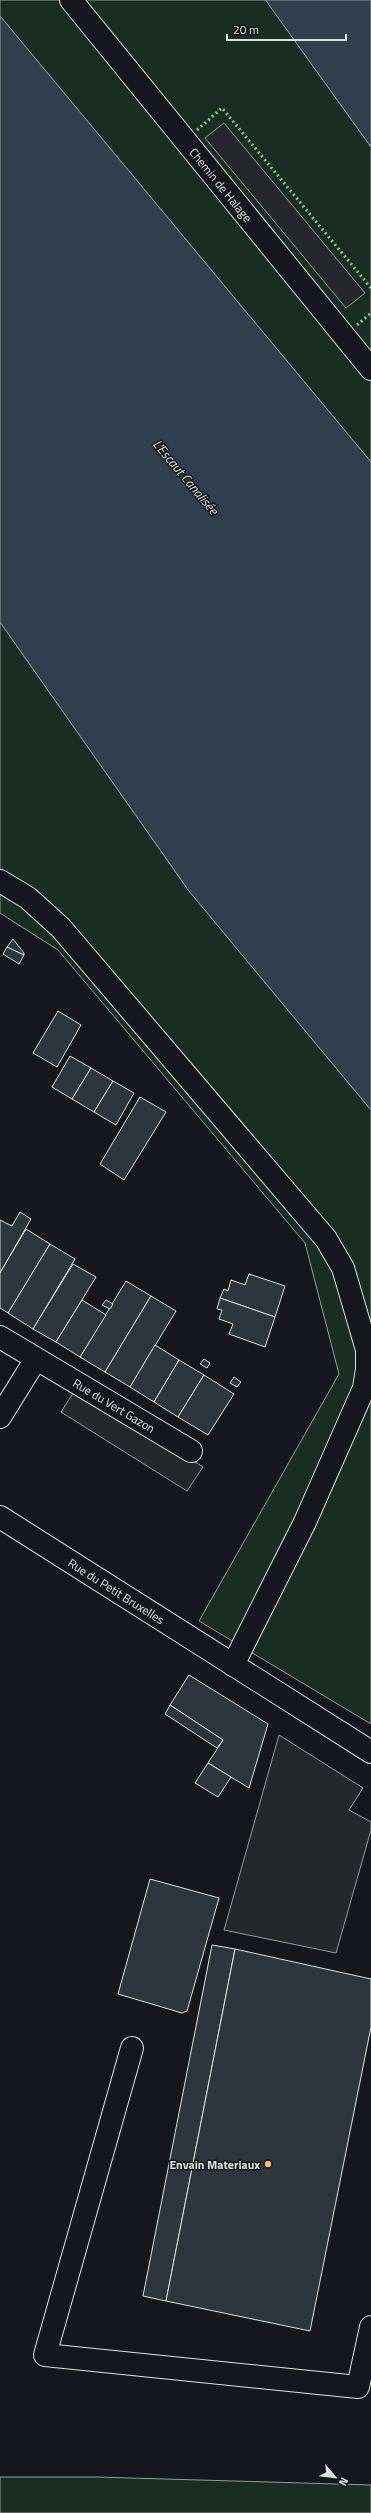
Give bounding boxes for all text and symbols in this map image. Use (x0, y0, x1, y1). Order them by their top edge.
scale bar (227, 16, 346, 42)
text: 20 m (233, 20, 259, 39)
street label: Chemin de Halage (185, 143, 257, 226)
water label: L'Escaut Canalisée (148, 435, 224, 520)
street label: Rue du Vert Gazon (69, 1373, 159, 1437)
street label: Rue du Petit Bruxelles (65, 1553, 169, 1629)
place label: Envain Materiaux (169, 2155, 260, 2174)
marker: Envain Materiaux (263, 2159, 273, 2169)
north arrow (315, 2457, 355, 2497)
text: N (335, 2475, 353, 2489)

